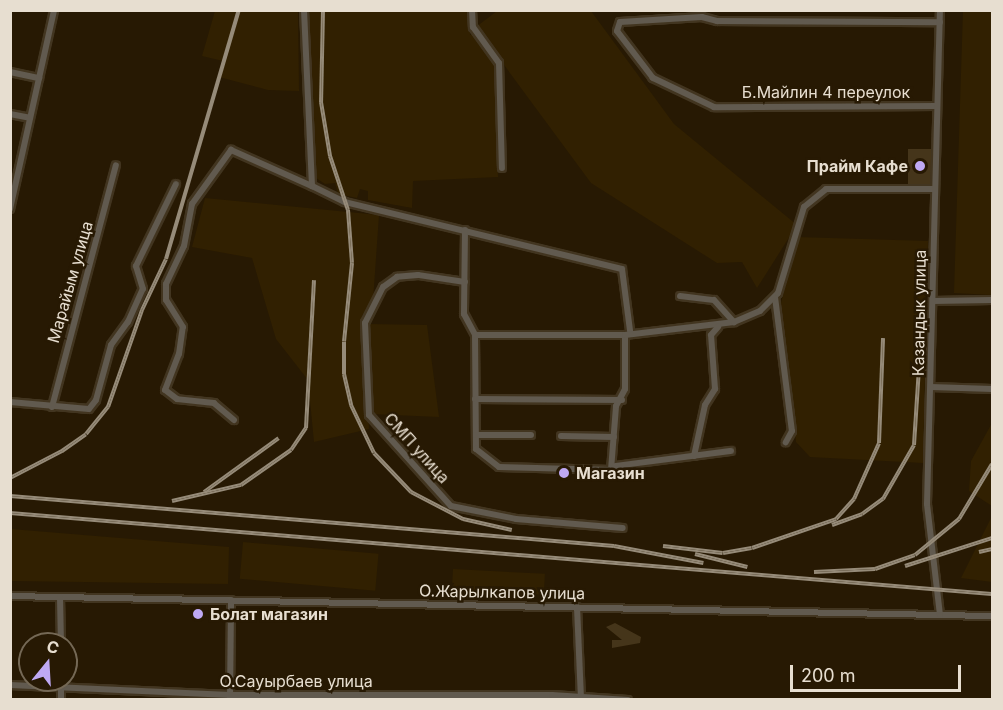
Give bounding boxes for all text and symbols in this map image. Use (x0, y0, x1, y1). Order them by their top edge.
street label: Б.Майлин 4 переулок (742, 82, 910, 102)
place label: Прайм Кафе (807, 156, 908, 176)
marker: Прайм Кафе (913, 159, 927, 173)
street label: Марайым улица (43, 219, 97, 345)
street label: Казандык улица (908, 250, 930, 376)
street label: СМП улица (380, 409, 454, 487)
place label: Магазин (576, 463, 645, 483)
marker: Магазин (557, 466, 571, 480)
street label: О.Жарылкапов улица (419, 581, 585, 603)
place label: Болат магазин (210, 604, 328, 624)
marker: Болат магазин (191, 607, 205, 621)
north arrow (18, 632, 78, 692)
text: С (44, 635, 62, 658)
scale bar (793, 653, 964, 691)
text: 200 m (801, 665, 856, 686)
street label: О.Сауырбаев улица (219, 671, 373, 691)

